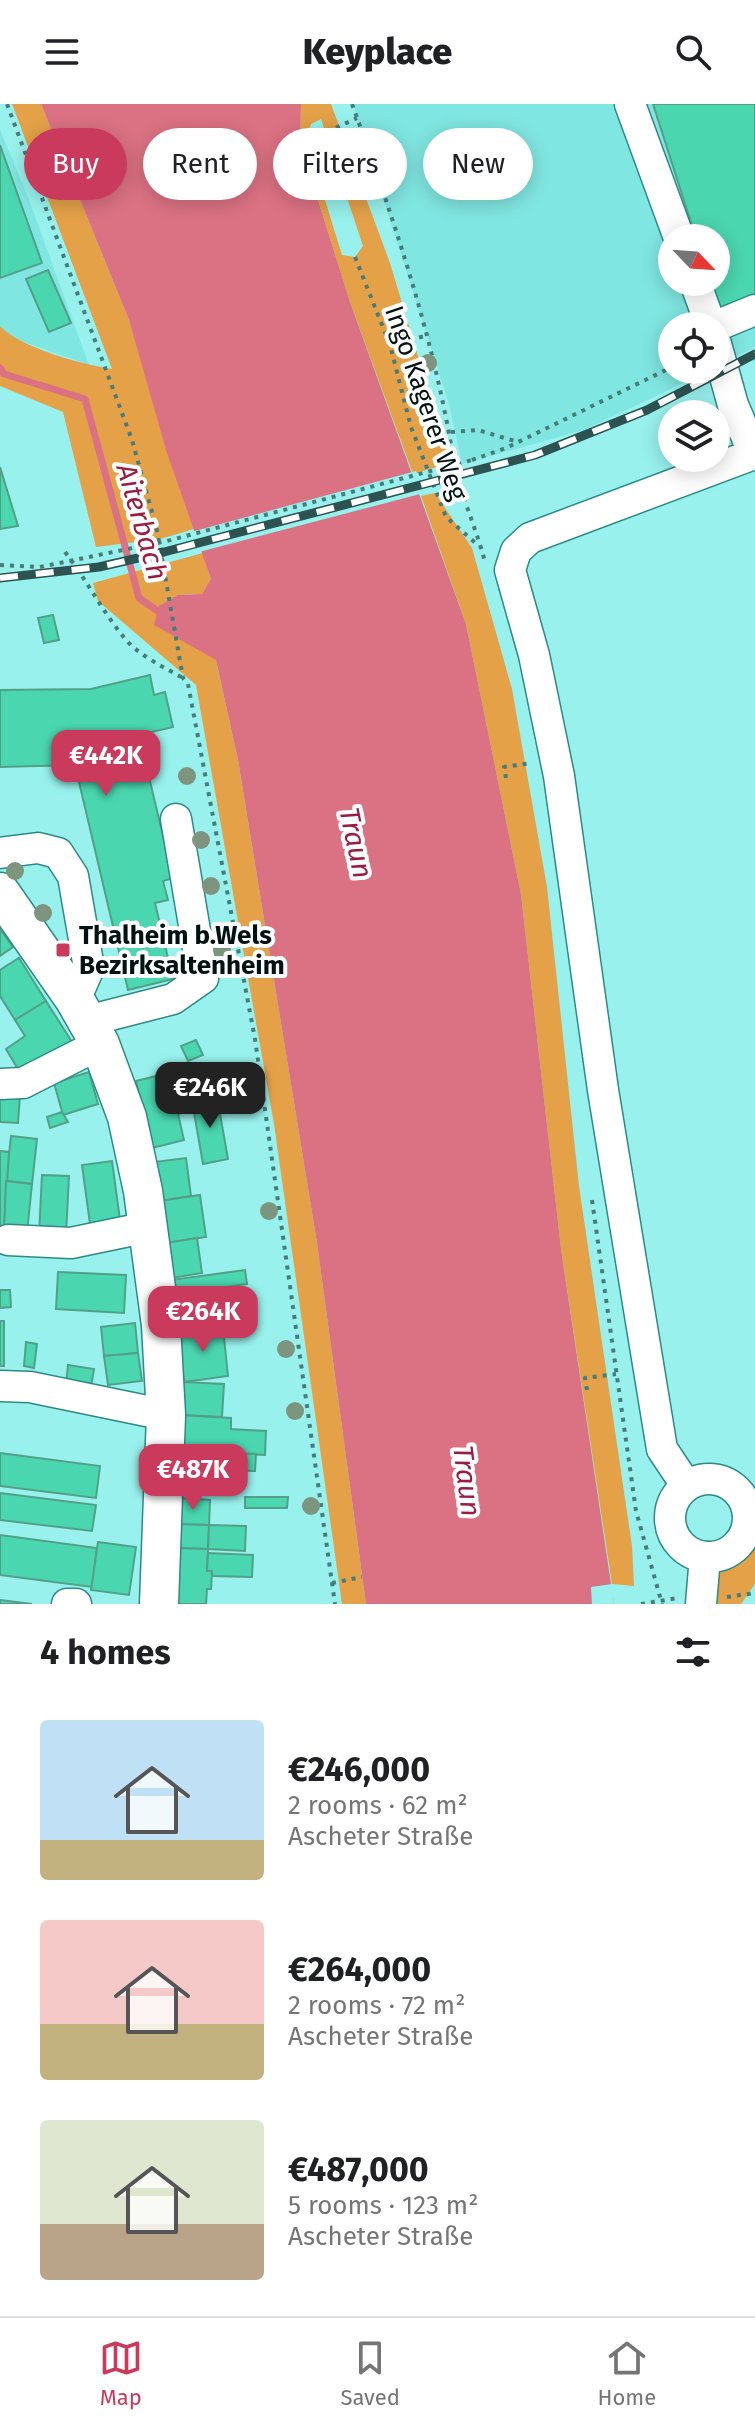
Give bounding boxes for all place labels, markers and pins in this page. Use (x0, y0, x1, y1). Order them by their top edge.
pin: €442K (50, 730, 162, 798)
place label: Thalheim b.Wels Bezirksaltenheim (79, 920, 285, 981)
marker: Thalheim b.Wels Bezirksaltenheim (54, 941, 72, 959)
pin: €246K (154, 1062, 266, 1130)
pin: €264K (147, 1286, 259, 1354)
pin: €487K (137, 1444, 249, 1512)

